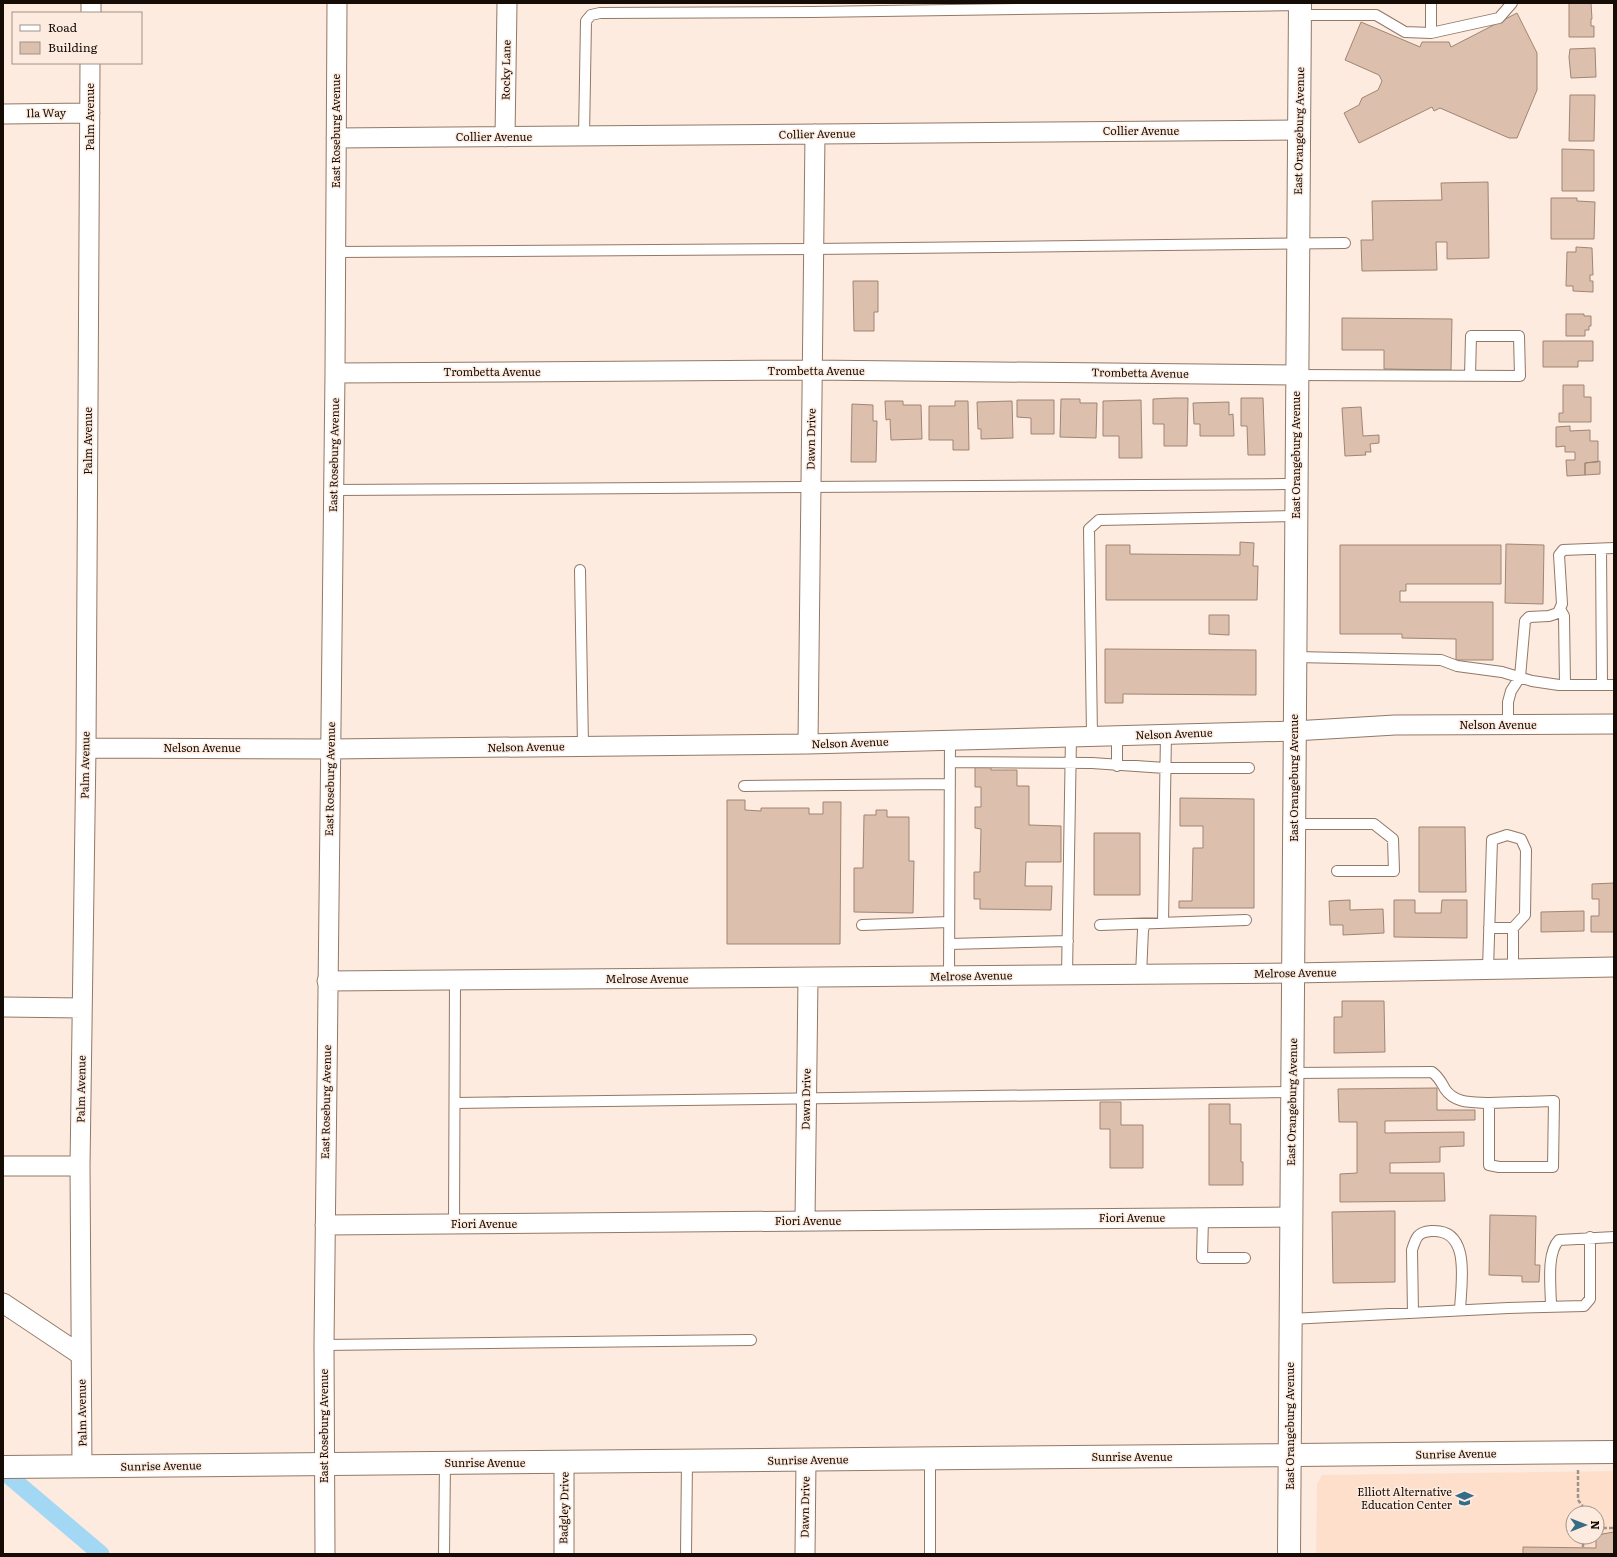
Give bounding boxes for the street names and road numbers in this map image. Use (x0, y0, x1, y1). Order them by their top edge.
street label: Rocky Lane (496, 39, 514, 100)
street label: East Orangeburg Avenue (1289, 67, 1307, 195)
street label: East Roseburg Avenue (327, 74, 343, 188)
street label: Palm Avenue (81, 83, 97, 151)
street label: Ila Way (26, 104, 67, 120)
street label: Collier Avenue (1103, 122, 1180, 138)
street label: Collier Avenue (779, 124, 856, 142)
street label: Collier Avenue (456, 128, 533, 144)
street label: Trombetta Avenue (767, 362, 865, 378)
street label: Trombetta Avenue (443, 363, 541, 379)
street label: Trombetta Avenue (1091, 363, 1189, 381)
street label: East Orangeburg Avenue (1287, 391, 1303, 519)
street label: East Roseburg Avenue (324, 397, 342, 512)
street label: Palm Avenue (79, 407, 95, 475)
street label: Dawn Drive (801, 408, 819, 470)
street label: East Orangeburg Avenue (1285, 714, 1301, 842)
street label: Nelson Avenue (1459, 716, 1537, 732)
street label: East Roseburg Avenue (320, 721, 338, 836)
street label: Nelson Avenue (1135, 724, 1213, 742)
street label: Palm Avenue (75, 731, 93, 799)
street label: Nelson Avenue (811, 733, 889, 751)
street label: Nelson Avenue (487, 737, 565, 755)
street label: Nelson Avenue (163, 739, 241, 755)
street label: Melrose Avenue (1253, 963, 1337, 981)
street label: Melrose Avenue (929, 966, 1013, 984)
street label: Melrose Avenue (606, 970, 689, 986)
street label: East Orangeburg Avenue (1282, 1038, 1300, 1166)
street label: East Roseburg Avenue (316, 1044, 334, 1159)
street label: Palm Avenue (71, 1055, 89, 1123)
street label: Dawn Drive (796, 1068, 814, 1130)
street label: Fiori Avenue (1099, 1209, 1165, 1225)
street label: Fiori Avenue (775, 1212, 841, 1228)
street label: Fiori Avenue (451, 1215, 517, 1231)
street label: East Orangeburg Avenue (1281, 1362, 1297, 1490)
street label: East Roseburg Avenue (315, 1369, 331, 1483)
street label: Palm Avenue (72, 1379, 90, 1447)
street label: Sunrise Avenue (1415, 1444, 1497, 1462)
street label: Sunrise Avenue (1092, 1448, 1173, 1464)
street label: Sunrise Avenue (767, 1450, 849, 1468)
street label: Sunrise Avenue (445, 1454, 526, 1470)
street label: Sunrise Avenue (120, 1456, 202, 1474)
street label: Badgley Drive (554, 1471, 572, 1544)
street label: Dawn Drive (795, 1476, 813, 1538)

